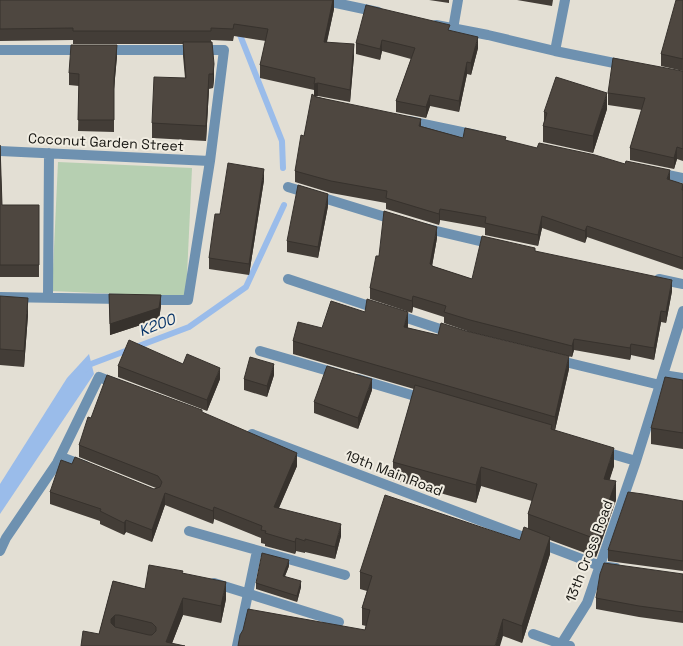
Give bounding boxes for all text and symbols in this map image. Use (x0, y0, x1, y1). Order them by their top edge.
street label: Coconut Garden Street (27, 129, 185, 155)
water label: K200 (136, 308, 179, 340)
street label: 19th Main Road (343, 446, 445, 500)
street label: 13th Cross Road (561, 497, 617, 605)

